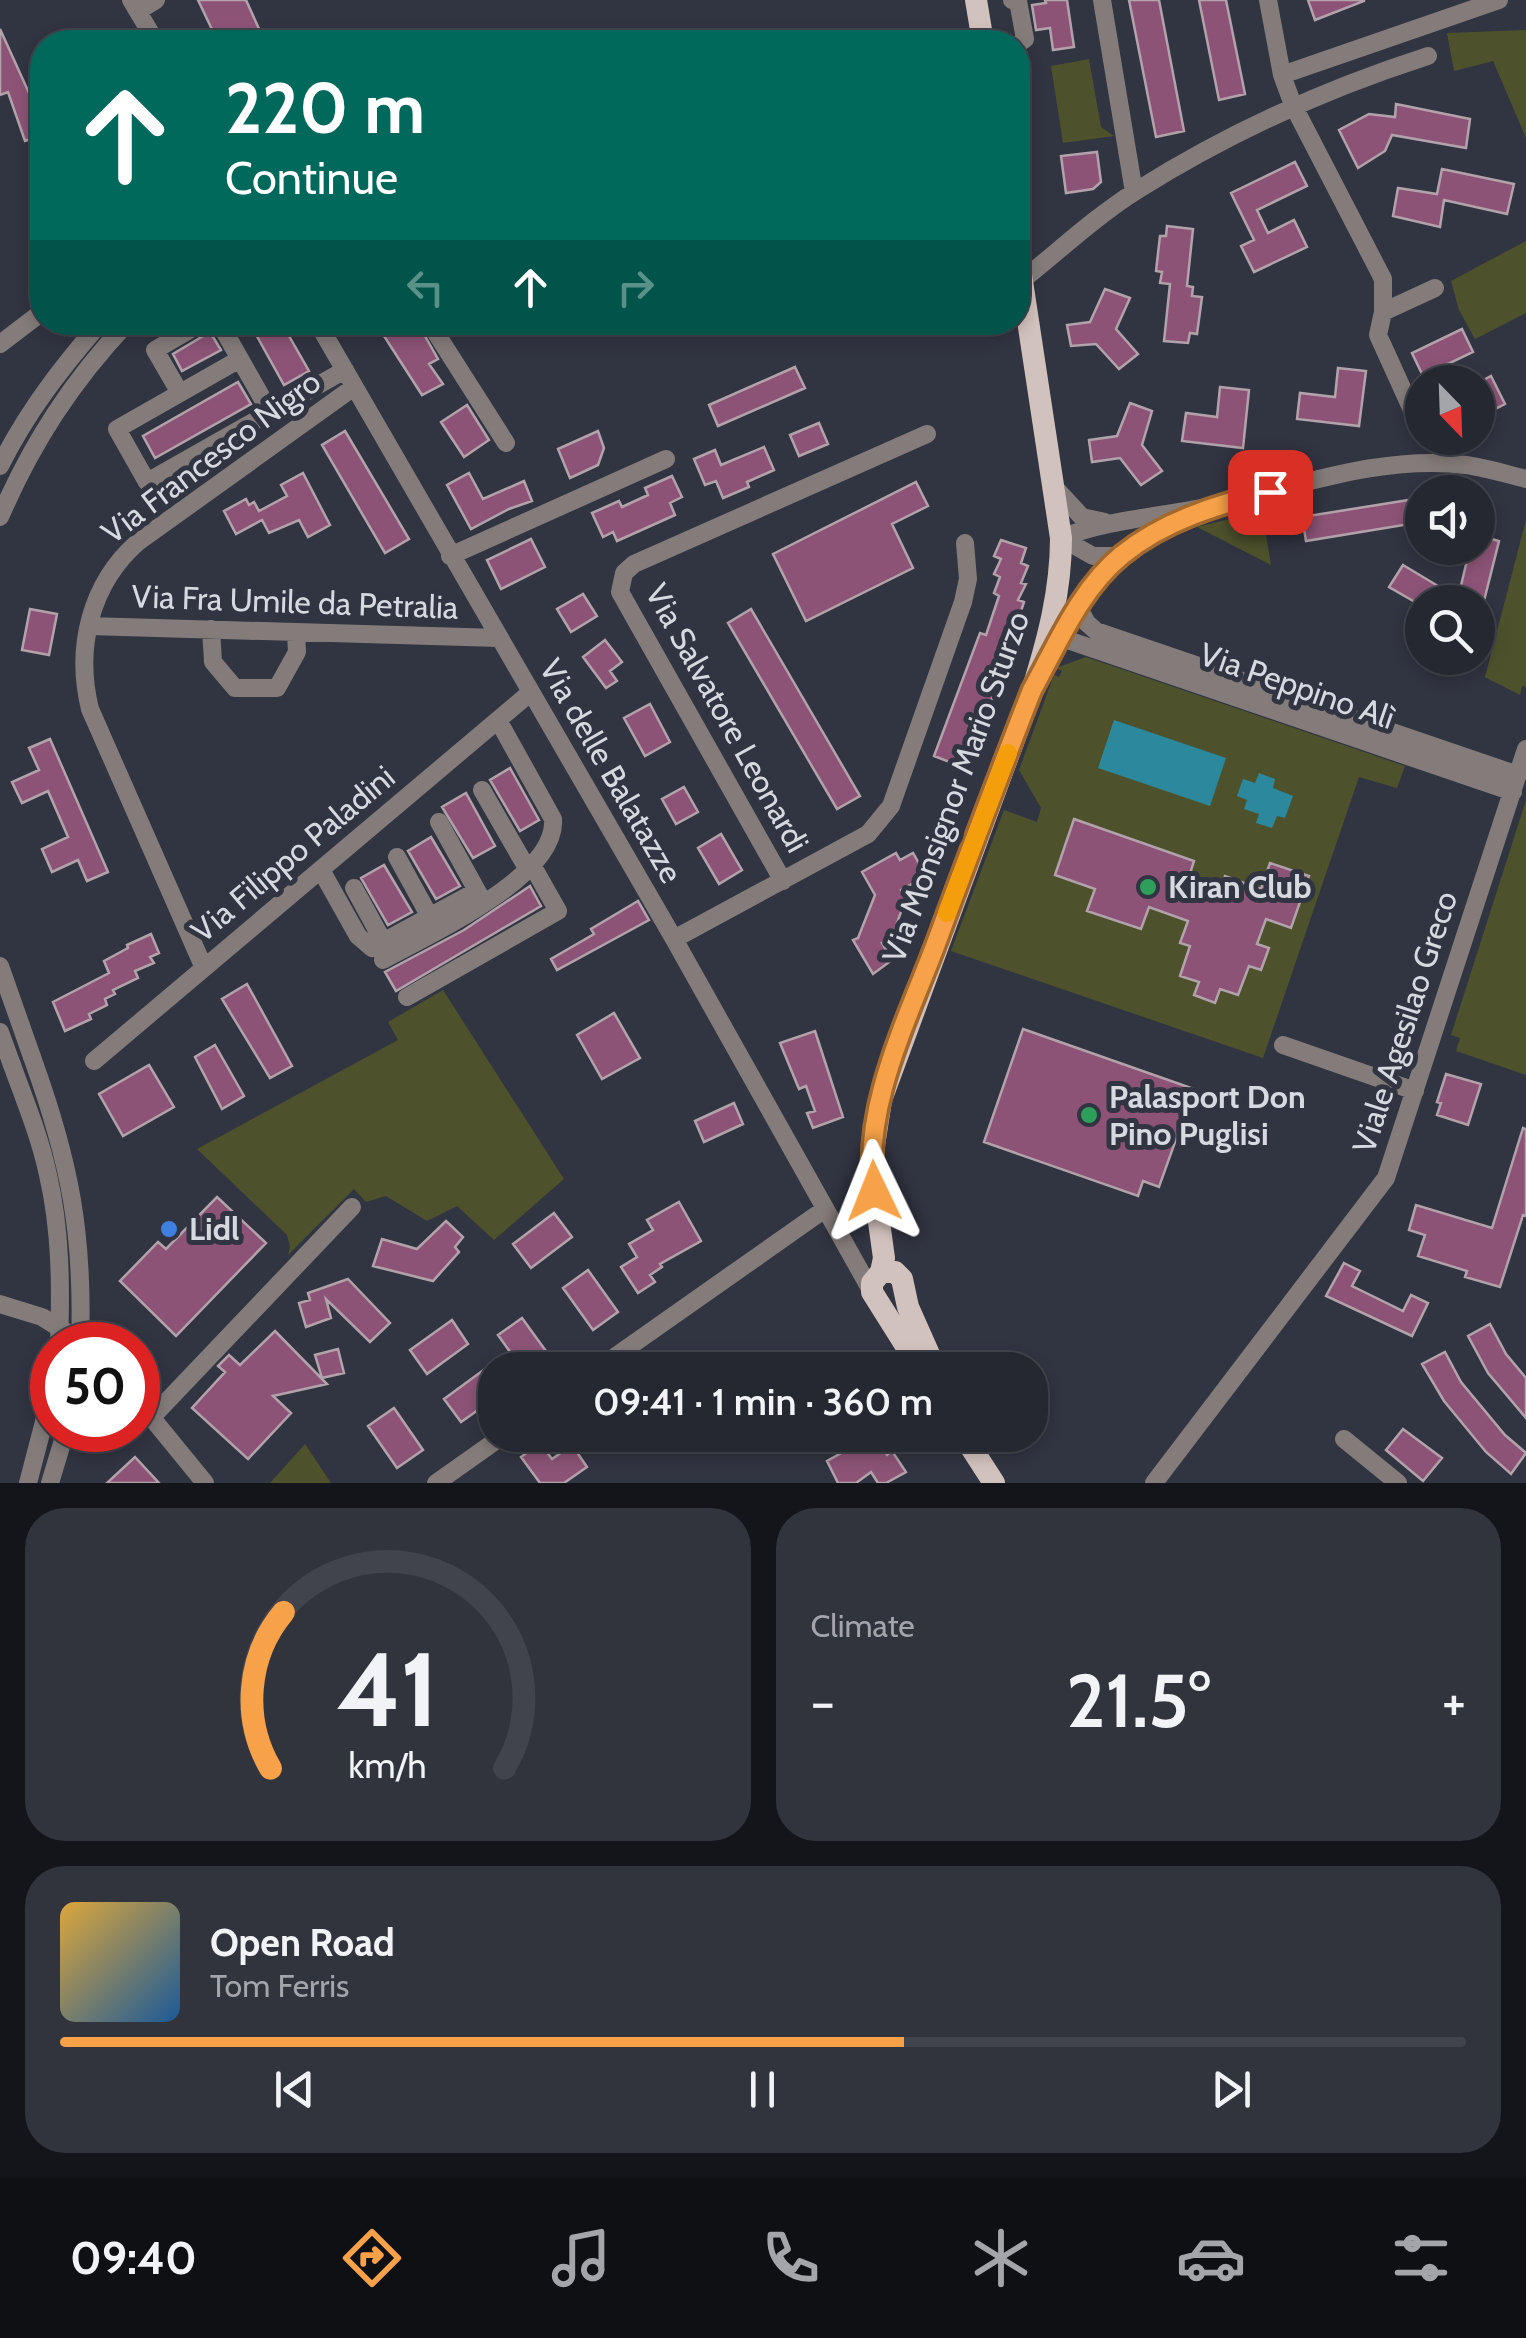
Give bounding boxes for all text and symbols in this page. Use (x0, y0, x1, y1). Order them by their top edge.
text: 220 m (225, 65, 425, 151)
icon: ahead (60, 70, 190, 200)
text: Continue (225, 151, 398, 205)
icon: left (398, 260, 453, 315)
icon: ahead (503, 260, 558, 315)
icon: right (608, 260, 663, 315)
street label: Via Francesco Nigro (94, 362, 328, 552)
north arrow (1405, 365, 1495, 455)
map controls (1405, 365, 1495, 675)
pin (1228, 450, 1313, 535)
icon: arrive (1243, 465, 1298, 520)
button: sound (1405, 475, 1495, 565)
street label: Via Fra Umile da Petralia (131, 576, 460, 627)
street label: Via Salvatore Leonardi (637, 577, 817, 859)
button: search (1405, 585, 1495, 675)
street label: Via Monsignor Mario Sturzo (874, 606, 1037, 968)
street label: Via Peppino Alì (1195, 634, 1400, 737)
street label: Via delle Balatazze (531, 652, 691, 890)
street label: Via Filippo Paladini (183, 757, 402, 950)
place label: Kiran Club (1168, 867, 1312, 906)
marker: Kiran Club (1137, 876, 1159, 898)
street label: Viale Agesilao Greco (1344, 886, 1465, 1158)
place label: Palasport Don Pino Puglisi (1109, 1077, 1306, 1153)
marker: Palasport Don Pino Puglisi (1078, 1104, 1100, 1126)
position arrow (822, 1139, 926, 1243)
place label: Lidl (189, 1209, 239, 1248)
marker: Lidl (158, 1218, 180, 1240)
speed limit sign: 50 (30, 1322, 160, 1452)
text: 09:41 · 1 min · 360 m (593, 1378, 933, 1425)
text: Climate (811, 1606, 915, 1645)
text: 41 (337, 1626, 439, 1752)
text: 21.5° (1066, 1655, 1210, 1746)
text: − (811, 1668, 835, 1735)
text: + (1442, 1668, 1466, 1735)
text: km/h (349, 1744, 427, 1787)
text: Open Road (210, 1919, 395, 1966)
text: Tom Ferris (210, 1966, 349, 2005)
icon: previous (267, 2062, 322, 2117)
icon: pause (735, 2062, 790, 2117)
icon: next (1204, 2062, 1259, 2117)
icon: directions (337, 2223, 407, 2293)
icon: music (546, 2223, 616, 2293)
icon: phone (756, 2223, 826, 2293)
icon: climate (966, 2223, 1036, 2293)
icon: car (1176, 2223, 1246, 2293)
icon: filters (1386, 2223, 1456, 2293)
text: 09:40 (70, 2231, 197, 2285)

